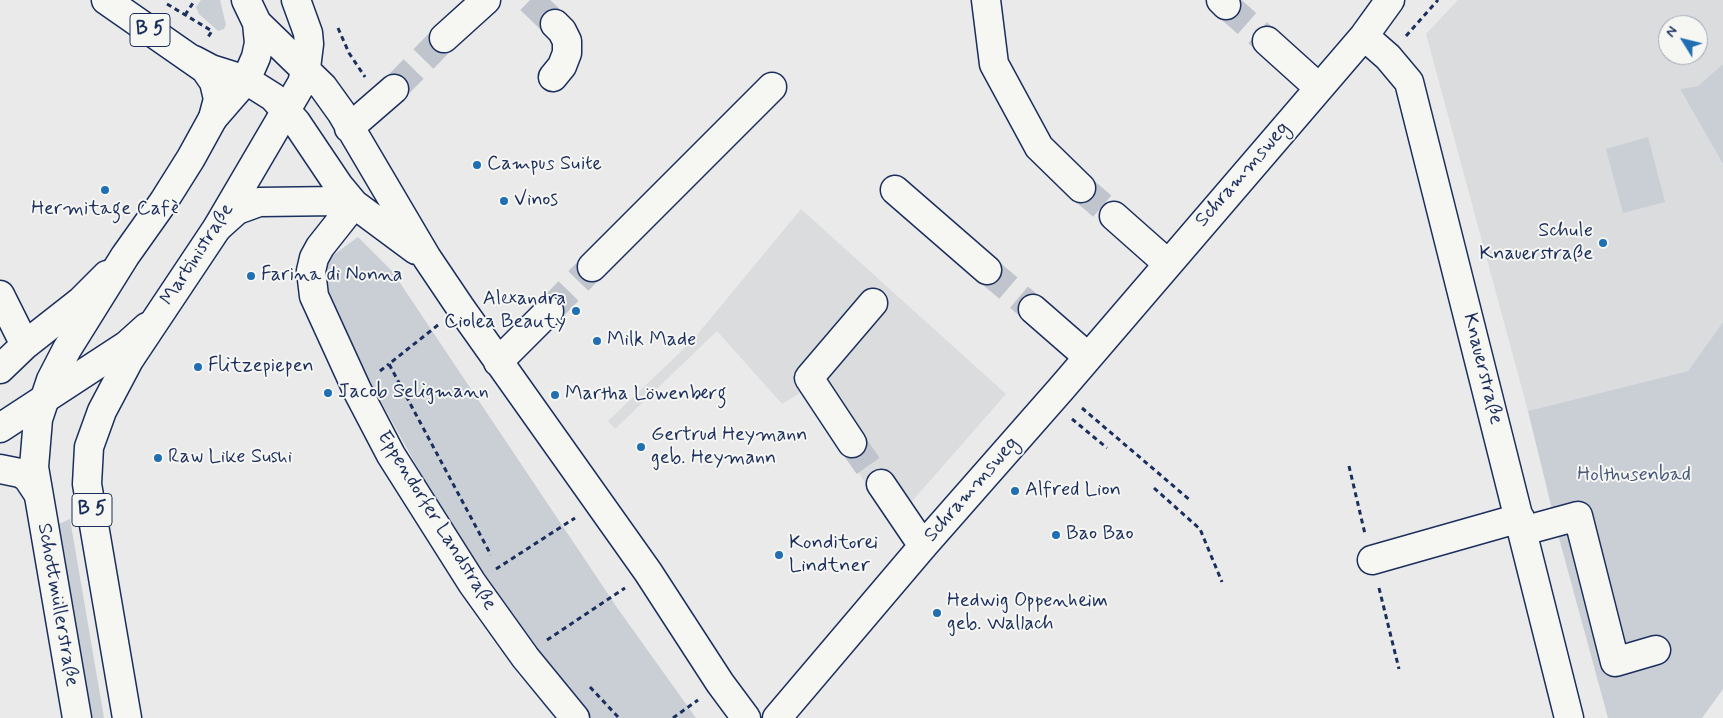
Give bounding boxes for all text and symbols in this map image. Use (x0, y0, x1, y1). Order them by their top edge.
road number: B 5 (130, 14, 170, 46)
north arrow (1658, 15, 1708, 65)
text: N (1662, 23, 1682, 41)
street label: Schrammsweg (1191, 117, 1295, 233)
place label: Campus Suite (487, 153, 602, 177)
marker: Campus Suite (471, 159, 483, 171)
marker: Hermitage Cafè (99, 184, 111, 196)
place label: Vinos (514, 189, 558, 213)
marker: Vinos (498, 195, 510, 207)
place label: Hermitage Cafè (31, 198, 179, 222)
street label: Martinistraße (156, 199, 240, 311)
place label: Schule Knauerstraße (1479, 220, 1593, 267)
marker: Schule Knauerstraße (1597, 237, 1609, 249)
place label: Farina di Nonna (261, 264, 402, 288)
marker: Farina di Nonna (245, 270, 257, 282)
place label: Alexandra Ciolea Beauty (444, 288, 566, 335)
marker: Alexandra Ciolea Beauty (570, 305, 582, 317)
street label: Knauerstraße (1457, 311, 1507, 427)
place label: Milk Made (607, 329, 696, 353)
marker: Milk Made (591, 335, 603, 347)
place label: Flitzepiepen (208, 355, 314, 379)
marker: Flitzepiepen (192, 361, 204, 373)
place label: Jacob Seligmann (338, 381, 489, 405)
place label: Martha Löwenberg (565, 383, 727, 407)
marker: Jacob Seligmann (322, 387, 334, 399)
marker: Martha Löwenberg (549, 389, 561, 401)
place label: Gertrud Heymann geb. Heymann (651, 424, 808, 471)
street label: Eppendorfer Landstraße (371, 427, 501, 615)
street label: Schrammsweg (920, 432, 1024, 548)
marker: Gertrud Heymann geb. Heymann (635, 441, 647, 453)
place label: Raw Like Sushi (168, 446, 292, 470)
marker: Raw Like Sushi (152, 452, 164, 464)
park label: Holthusenbad (1577, 464, 1691, 488)
place label: Alfred Lion (1025, 479, 1121, 503)
marker: Alfred Lion (1009, 485, 1021, 497)
road number: B 5 (72, 494, 112, 526)
street label: Schottmüllerstraße (31, 521, 83, 689)
place label: Bao Bao (1066, 523, 1134, 547)
marker: Bao Bao (1050, 529, 1062, 541)
place label: Konditorei Lindtner (789, 532, 878, 579)
marker: Konditorei Lindtner (773, 549, 785, 561)
place label: Hedwig Oppenheim geb. Wallach (947, 590, 1108, 637)
marker: Hedwig Oppenheim geb. Wallach (931, 607, 943, 619)

